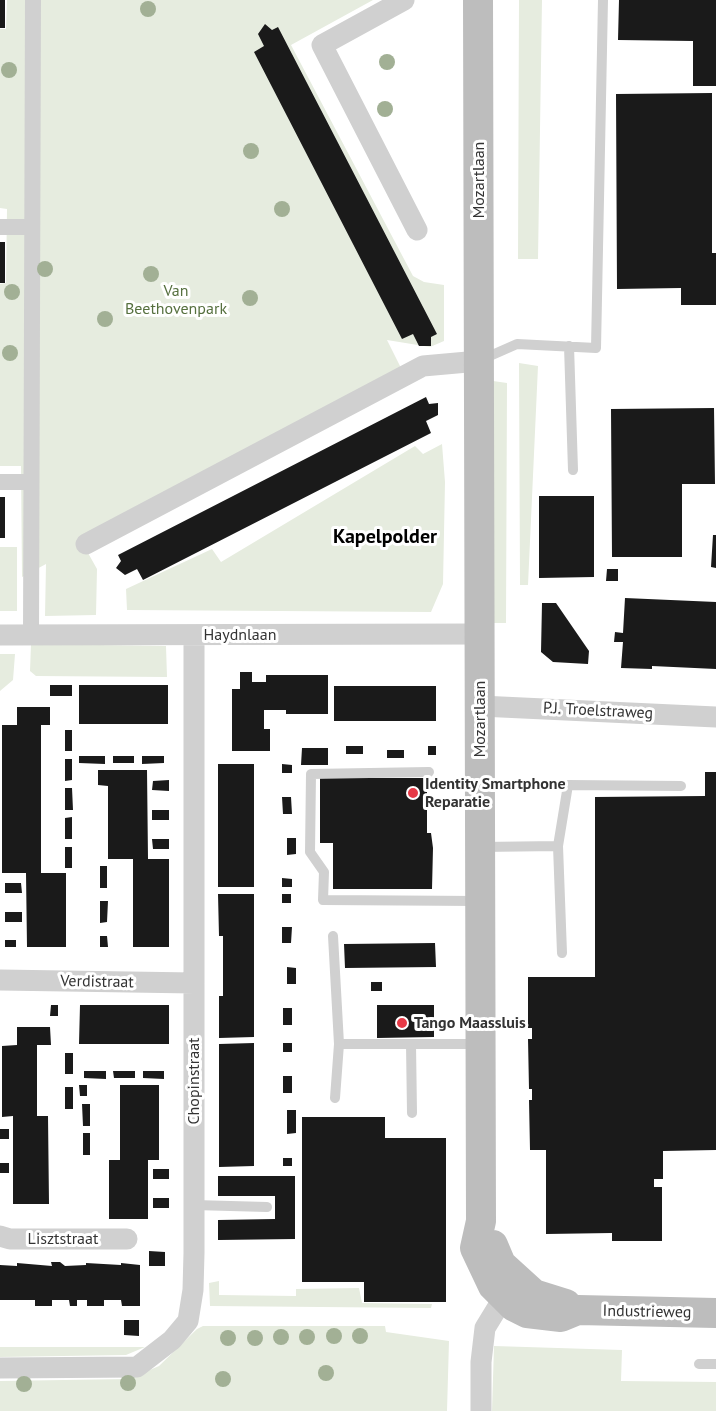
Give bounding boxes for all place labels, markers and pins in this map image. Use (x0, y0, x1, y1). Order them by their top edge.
place label: Identity Smartphone Reparatie (425, 774, 566, 812)
marker: Identity Smartphone Reparatie (406, 786, 420, 800)
place label: Tango Maassluis (414, 1013, 526, 1033)
marker: Tango Maassluis (395, 1016, 409, 1030)

